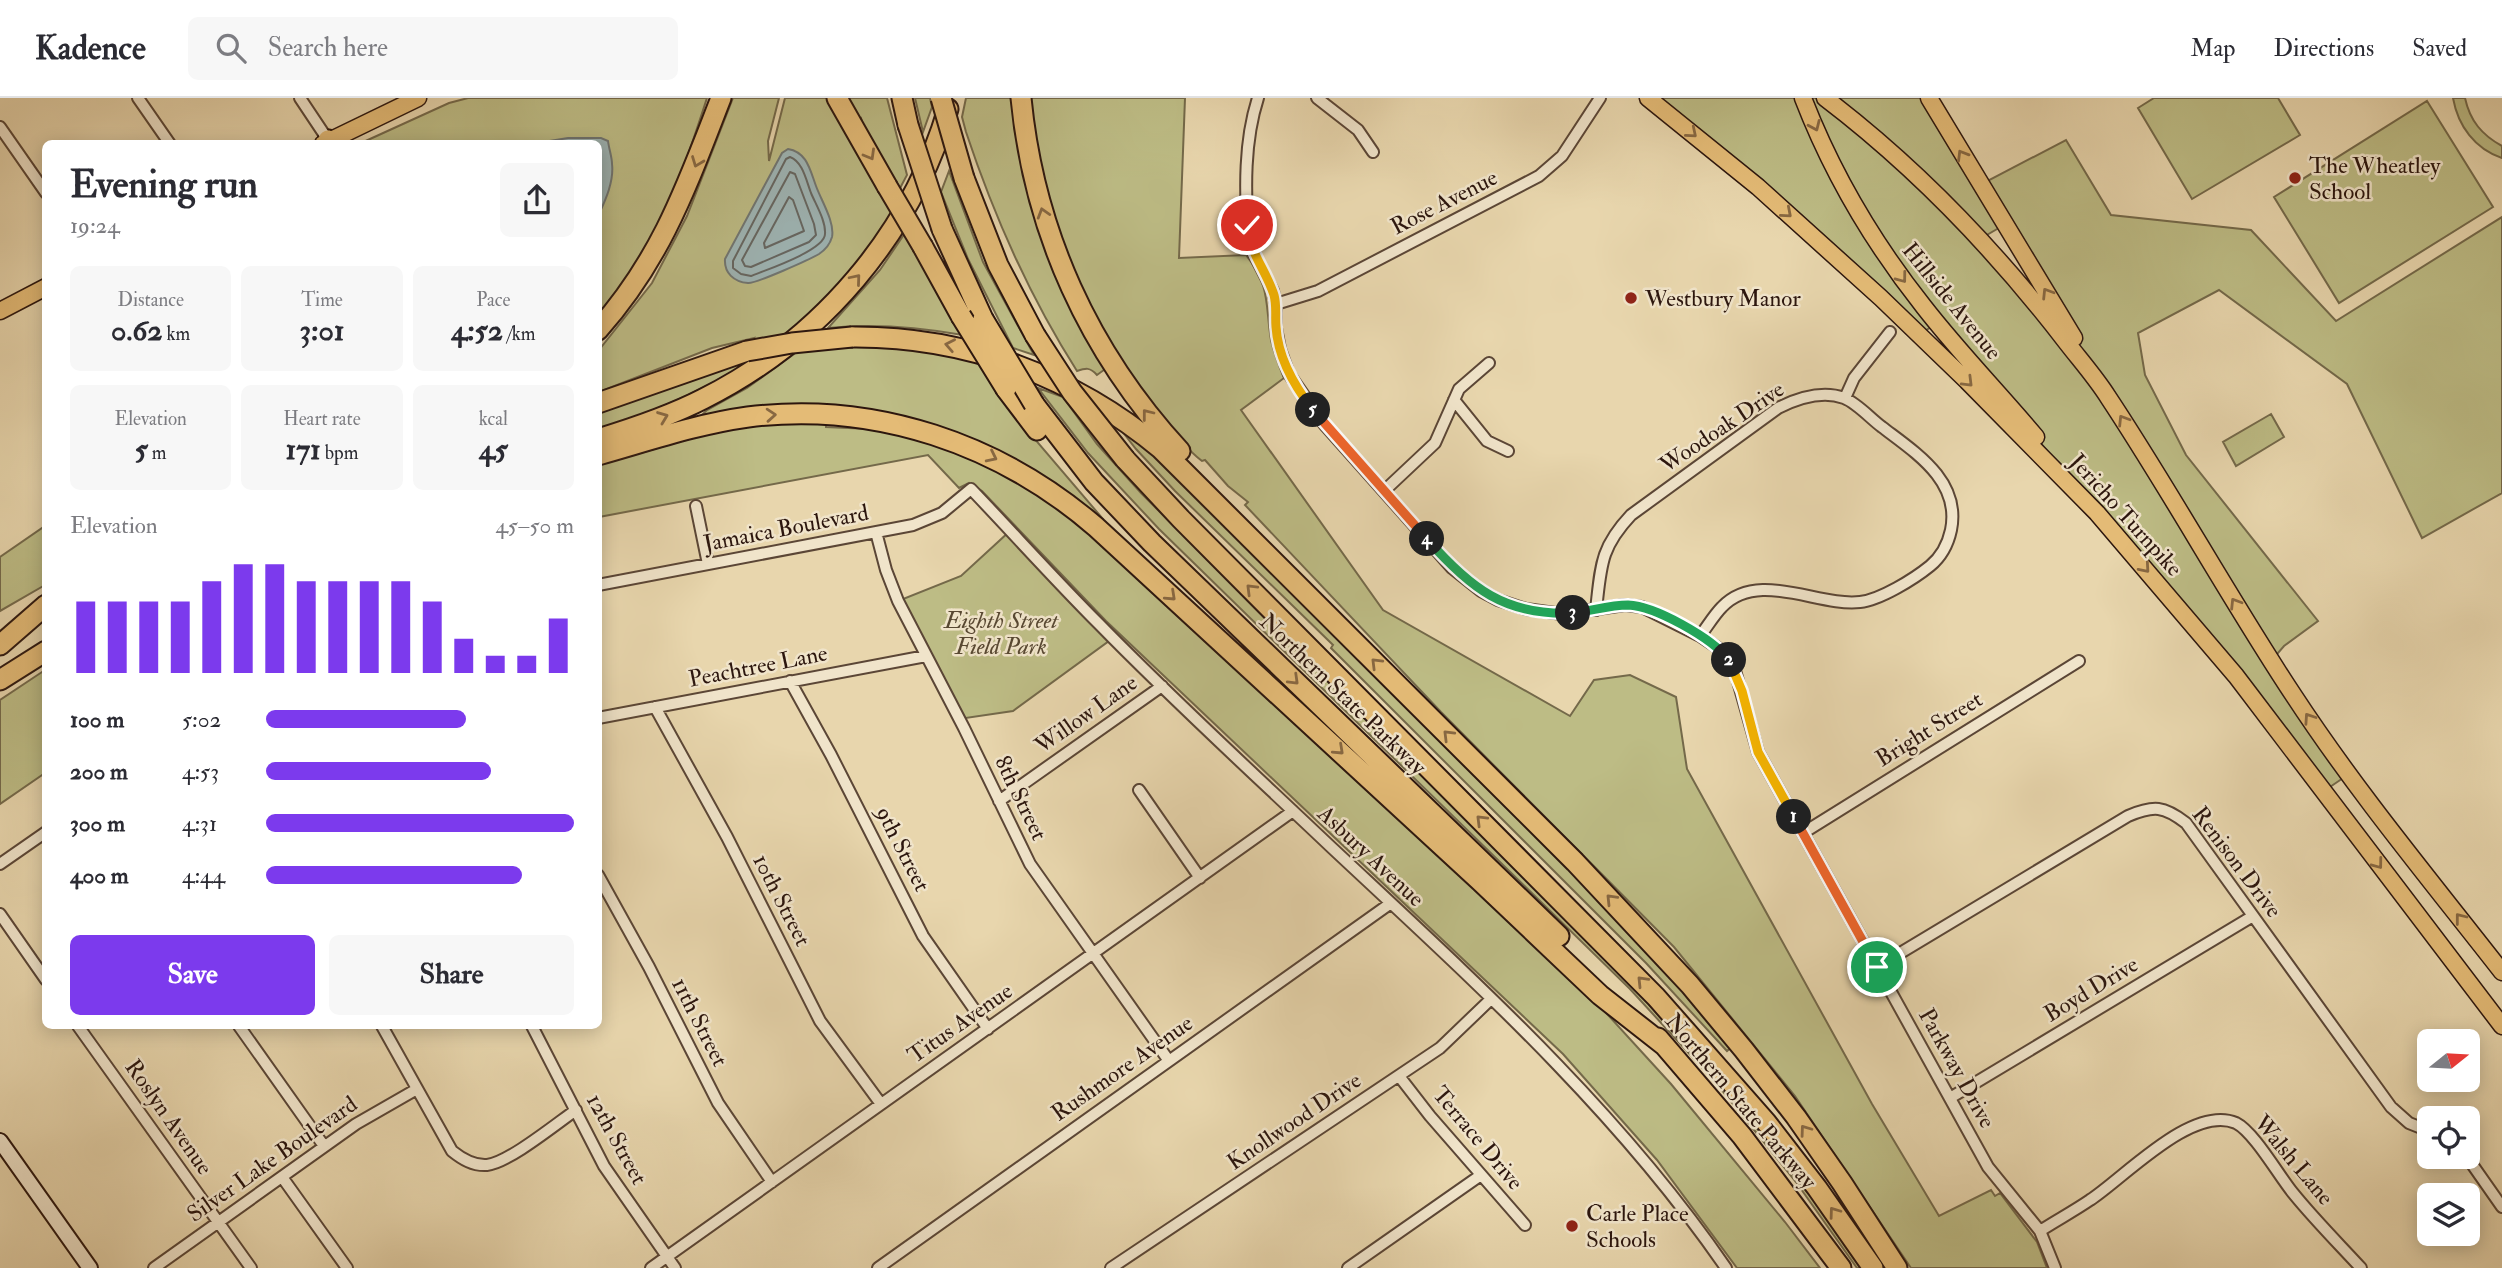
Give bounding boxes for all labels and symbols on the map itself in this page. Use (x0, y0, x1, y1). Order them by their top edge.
one-way arrow (1807, 119, 1821, 131)
one-way arrow (1683, 125, 1696, 137)
one-way arrow (862, 148, 875, 160)
one-way arrow (1957, 149, 1970, 162)
place label: The Wheatley School (2309, 151, 2441, 206)
one-way arrow (691, 155, 705, 167)
street label: Rose Avenue (1386, 163, 1503, 241)
marker: The Wheatley School (2287, 170, 2303, 186)
pin (1217, 195, 1277, 255)
one-way arrow (1779, 205, 1792, 217)
one-way arrow (1036, 208, 1051, 220)
street label: Hillside Avenue (1896, 236, 2009, 366)
one-way arrow (1893, 271, 1906, 283)
one-way arrow (848, 274, 860, 287)
place label: Westbury Manor (1644, 284, 1801, 313)
one-way arrow (2043, 288, 2056, 301)
marker: Westbury Manor (1623, 290, 1639, 306)
one-way arrow (944, 339, 956, 354)
one-way arrow (1960, 374, 1972, 386)
street label: Woodoak Drive (1653, 375, 1790, 480)
pin: 5 (1296, 392, 1330, 428)
one-way arrow (766, 408, 777, 423)
one-way arrow (1143, 409, 1155, 422)
one-way arrow (656, 411, 668, 425)
one-way arrow (2118, 415, 2131, 428)
street label: Jericho Turnpike (2062, 447, 2189, 583)
one-way arrow (985, 449, 997, 463)
street label: Jamaica Boulevard (700, 498, 871, 558)
pin: 4 (1410, 522, 1444, 556)
one-way arrow (2137, 560, 2149, 573)
one-way arrow (1247, 585, 1260, 598)
one-way arrow (1163, 588, 1176, 600)
pin: 3 (1556, 596, 1590, 630)
one-way arrow (2231, 597, 2244, 610)
park label: Eighth Street Field Park (942, 606, 1059, 661)
street label: Northern State Parkway (1253, 607, 1433, 782)
street label: Peachtree Lane (686, 638, 830, 694)
pin: 2 (1712, 642, 1746, 678)
one-way arrow (1371, 659, 1384, 672)
street label: Willow Lane (1028, 668, 1143, 761)
one-way arrow (1286, 672, 1299, 685)
street label: Bright Street (1870, 685, 1988, 773)
one-way arrow (2305, 713, 2317, 726)
one-way arrow (1443, 731, 1456, 744)
one-way arrow (1331, 742, 1344, 754)
street label: 8th Street (988, 751, 1054, 845)
street label: Asbury Avenue (1311, 798, 1431, 913)
street label: 9th Street (868, 800, 937, 896)
pin: 1 (1776, 800, 1812, 834)
street label: Renison Drive (2186, 800, 2289, 924)
one-way arrow (1477, 815, 1490, 828)
street label: 10th Street (746, 849, 818, 951)
one-way arrow (2370, 856, 2382, 868)
one-way arrow (1607, 894, 1620, 907)
one-way arrow (2456, 913, 2469, 926)
pin (1847, 937, 1907, 997)
street label: Boyd Drive (2039, 949, 2144, 1028)
street label: 11th Street (665, 973, 735, 1071)
street label: Titus Avenue (902, 976, 1018, 1070)
one-way arrow (1637, 976, 1650, 989)
street label: Parkway Drive (1912, 1003, 2002, 1133)
street label: Northern State Parkway (1659, 1007, 1824, 1196)
street label: Rushmore Avenue (1046, 1008, 1199, 1128)
north arrow (2417, 1029, 2480, 1092)
street label: Roslyn Avenue (119, 1054, 220, 1181)
street label: Knollwood Drive (1221, 1065, 1367, 1176)
street label: Terrace Drive (1426, 1080, 1530, 1196)
street label: 12th Street (580, 1088, 654, 1190)
street label: Silver Lake Boulevard (181, 1089, 363, 1229)
street label: Walsh Lane (2247, 1108, 2340, 1211)
one-way arrow (1801, 1125, 1813, 1138)
place label: Carle Place Schools (1586, 1199, 1689, 1254)
one-way arrow (1830, 1207, 1843, 1220)
marker: Carle Place Schools (1564, 1218, 1580, 1234)

